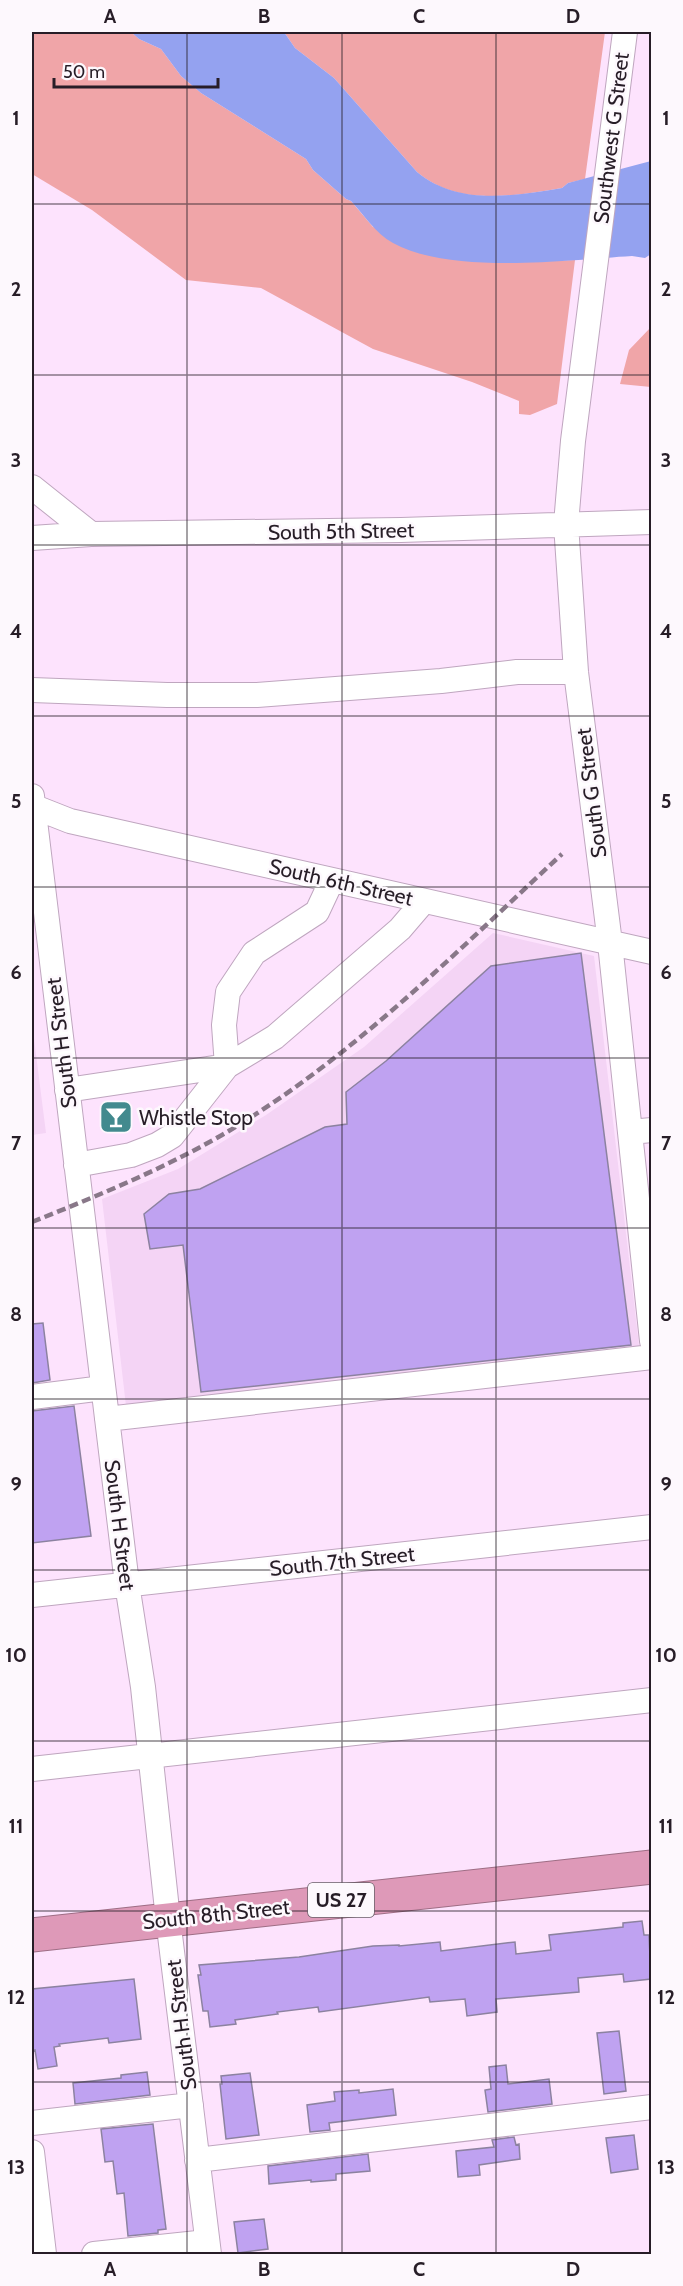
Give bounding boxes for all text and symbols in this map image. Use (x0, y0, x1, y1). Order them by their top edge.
text: A (104, 4, 117, 28)
text: B (258, 4, 270, 28)
text: C (413, 4, 425, 28)
text: D (566, 4, 580, 28)
scale bar (54, 51, 218, 89)
street label: Southwest G Street (588, 51, 634, 225)
text: 50 m (63, 61, 105, 83)
text: 1 (12, 106, 20, 130)
text: 1 (662, 106, 670, 130)
text: 2 (11, 277, 21, 301)
text: 2 (661, 277, 671, 301)
text: 3 (11, 448, 21, 472)
text: 3 (661, 448, 671, 472)
street label: South 5th Street (268, 517, 414, 545)
text: 4 (10, 619, 22, 643)
text: 4 (660, 619, 672, 643)
street label: South G Street (571, 727, 611, 859)
text: 5 (11, 789, 21, 813)
text: 5 (661, 789, 671, 813)
street label: South 6th Street (267, 853, 415, 911)
text: 6 (10, 960, 22, 984)
text: 6 (660, 960, 672, 984)
street label: South H Street (41, 976, 81, 1110)
bar icon: Whistle Stop (98, 1099, 134, 1135)
place label: Whistle Stop (139, 1105, 253, 1130)
text: 7 (11, 1131, 22, 1155)
text: 7 (661, 1131, 672, 1155)
text: 8 (10, 1302, 22, 1326)
text: 8 (660, 1302, 672, 1326)
street label: South H Street (100, 1458, 140, 1592)
text: 9 (10, 1472, 22, 1496)
text: 9 (660, 1472, 672, 1496)
street label: South 7th Street (268, 1541, 416, 1581)
text: 10 (5, 1643, 27, 1667)
text: 10 (655, 1643, 677, 1667)
text: 11 (9, 1814, 23, 1838)
text: 11 (659, 1814, 673, 1838)
road number: US 27 (308, 1883, 374, 1917)
street label: South 8th Street (141, 1894, 291, 1934)
street label: South H Street (161, 1958, 201, 2092)
text: 12 (7, 1985, 25, 2009)
text: 12 (657, 1985, 675, 2009)
text: 13 (7, 2155, 25, 2179)
text: 13 (657, 2155, 675, 2179)
text: A (104, 2257, 117, 2281)
text: B (258, 2257, 270, 2281)
text: C (413, 2257, 425, 2281)
text: D (566, 2257, 580, 2281)

